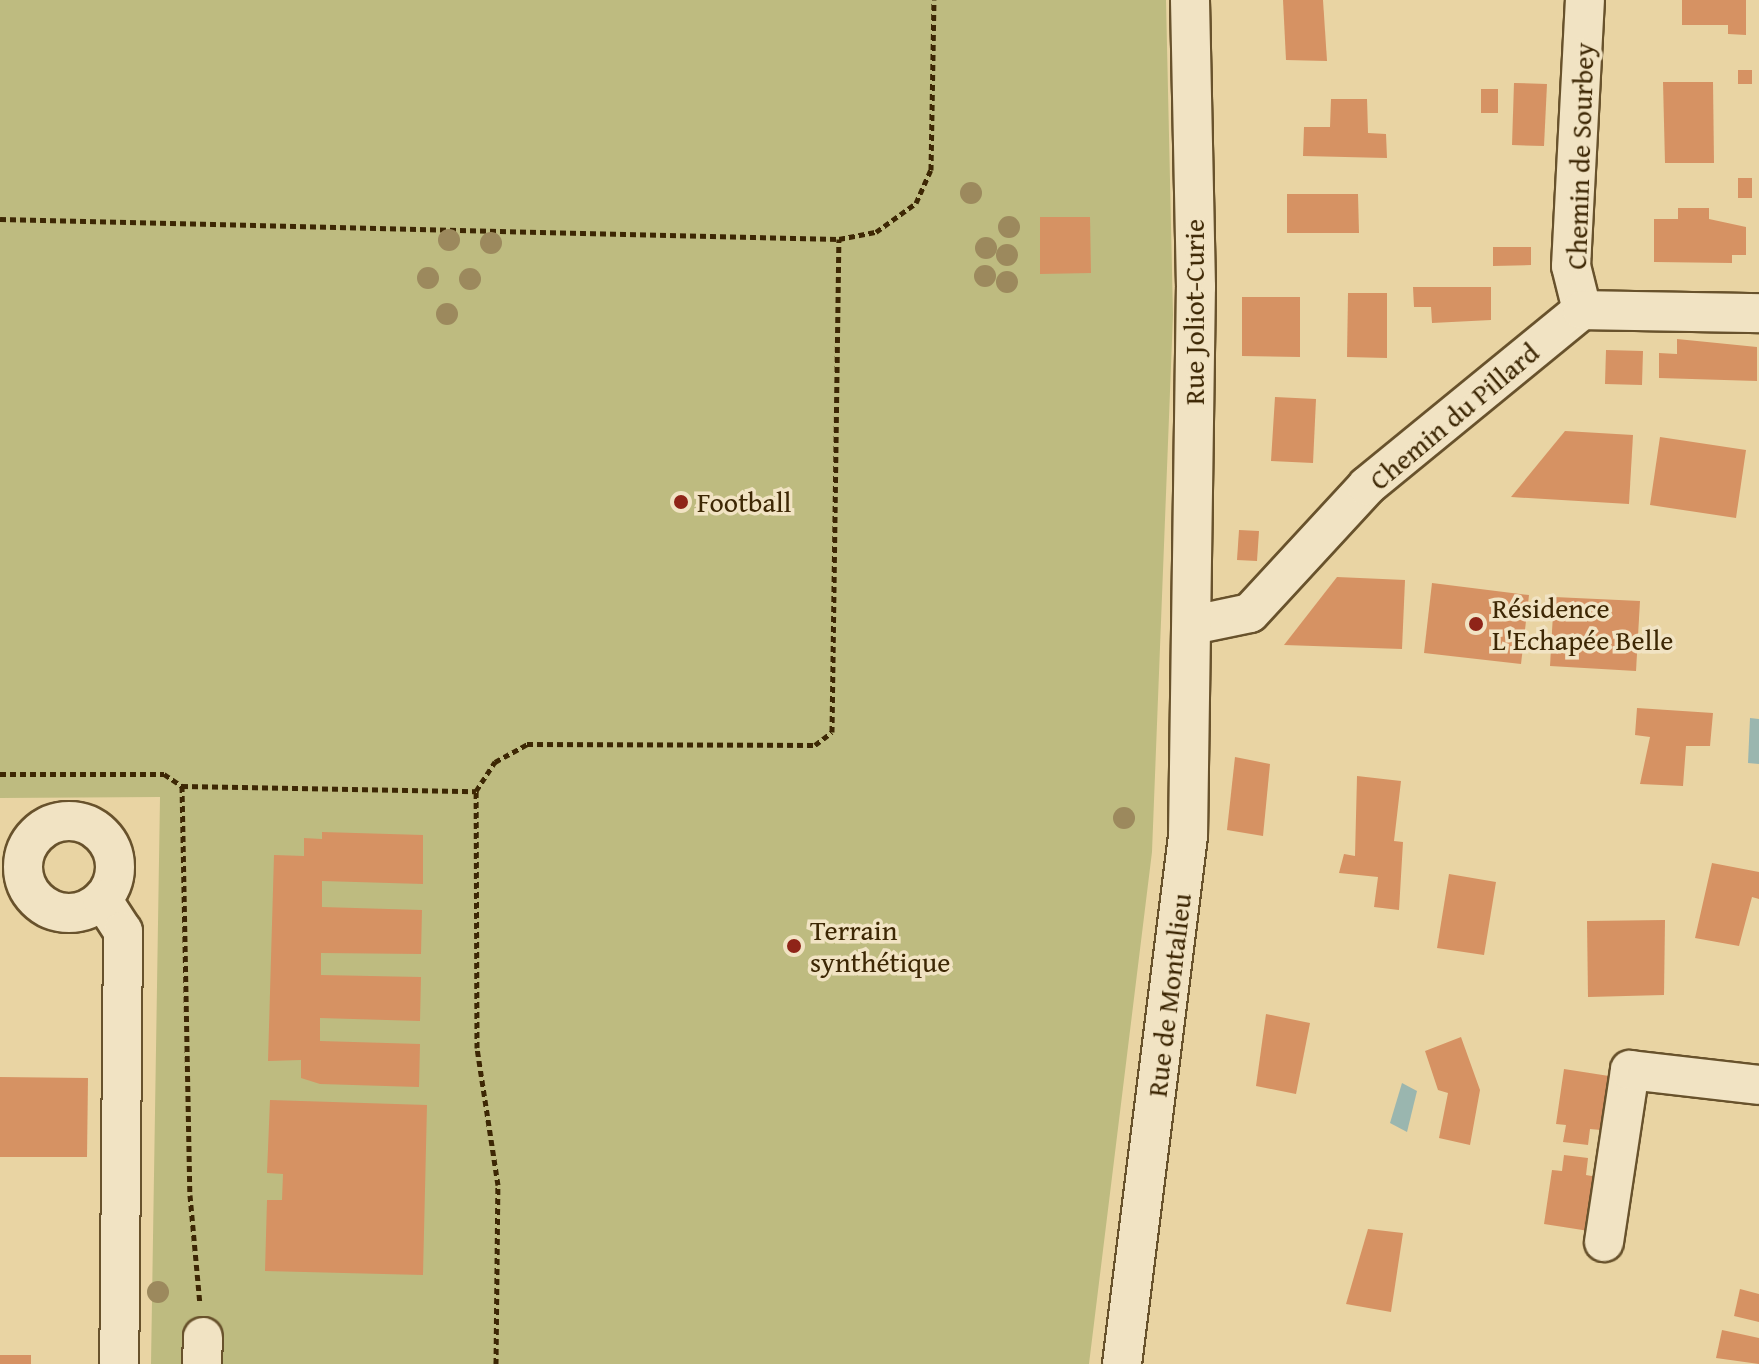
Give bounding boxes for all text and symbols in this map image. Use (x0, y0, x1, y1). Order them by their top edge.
street label: Chemin de Sourbey (1559, 42, 1601, 270)
street label: Rue Joliot-Curie (1177, 219, 1211, 405)
street label: Chemin du Pillard (1362, 335, 1546, 497)
place label: Football (697, 485, 791, 519)
marker: Football (672, 493, 690, 511)
place label: Résidence L'Echapée Belle (1492, 591, 1673, 657)
marker: Résidence L'Echapée Belle (1467, 615, 1485, 633)
street label: Rue de Montalieu (1140, 891, 1198, 1099)
place label: Terrain synthétique (810, 913, 950, 979)
marker: Terrain synthétique (785, 937, 803, 955)

